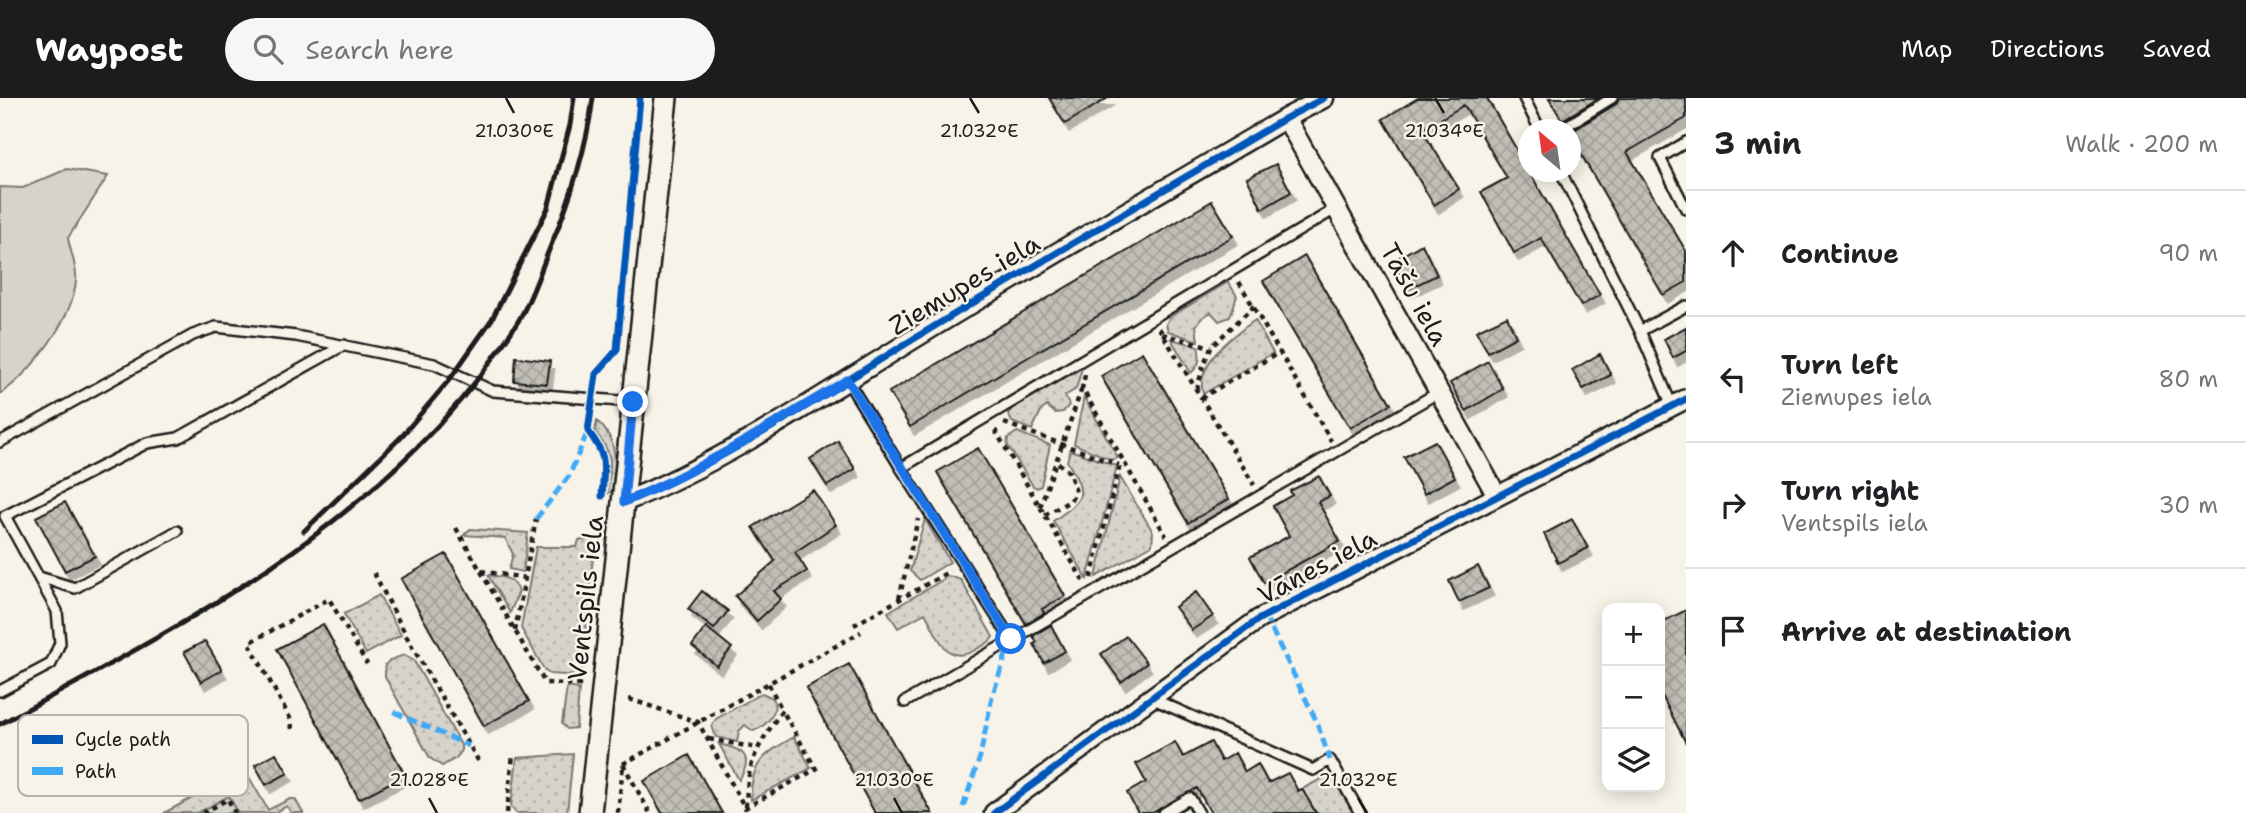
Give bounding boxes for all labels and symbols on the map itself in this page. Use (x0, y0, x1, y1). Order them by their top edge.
text: 21.030°E (474, 119, 554, 143)
text: 21.032°E (940, 119, 1018, 143)
text: 21.034°E (1404, 119, 1484, 143)
north arrow (1518, 119, 1581, 182)
street label: Ziemupes iela (882, 225, 1046, 343)
street label: Tāšu iela (1372, 236, 1458, 352)
route end (617, 386, 648, 417)
street label: Ventspils iela (559, 514, 611, 682)
street label: Vānes iela (1251, 520, 1383, 612)
route start (995, 623, 1026, 654)
legend (18, 715, 248, 796)
text: Cycle path (75, 727, 171, 752)
text: Path (75, 759, 117, 784)
text: 21.028°E (389, 768, 469, 792)
text: 21.030°E (854, 768, 934, 792)
text: 21.032°E (1319, 768, 1397, 792)

